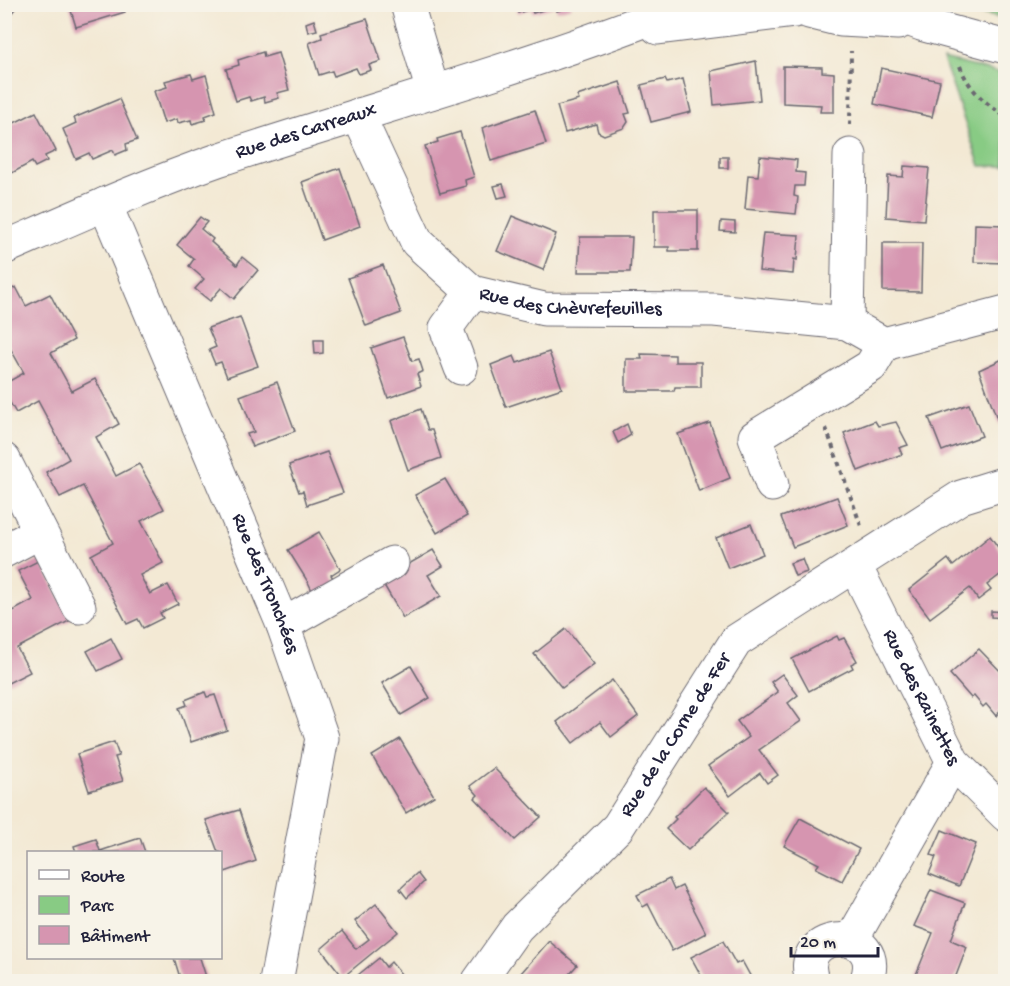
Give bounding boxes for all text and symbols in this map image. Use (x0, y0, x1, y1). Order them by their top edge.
street label: Rue des Carreaux (233, 99, 380, 165)
street label: Rue des Chèvrefeuilles (477, 283, 662, 321)
street label: Rue des Tronchées (226, 510, 304, 657)
street label: Rue des Rainettes (877, 626, 965, 770)
street label: Rue de la Corne de Fer (616, 648, 738, 822)
legend (27, 851, 222, 959)
text: Route (81, 867, 126, 888)
text: Parc (80, 897, 114, 918)
scale bar (791, 920, 878, 958)
text: Bâtiment (80, 927, 151, 948)
text: 20 m (800, 933, 836, 954)

